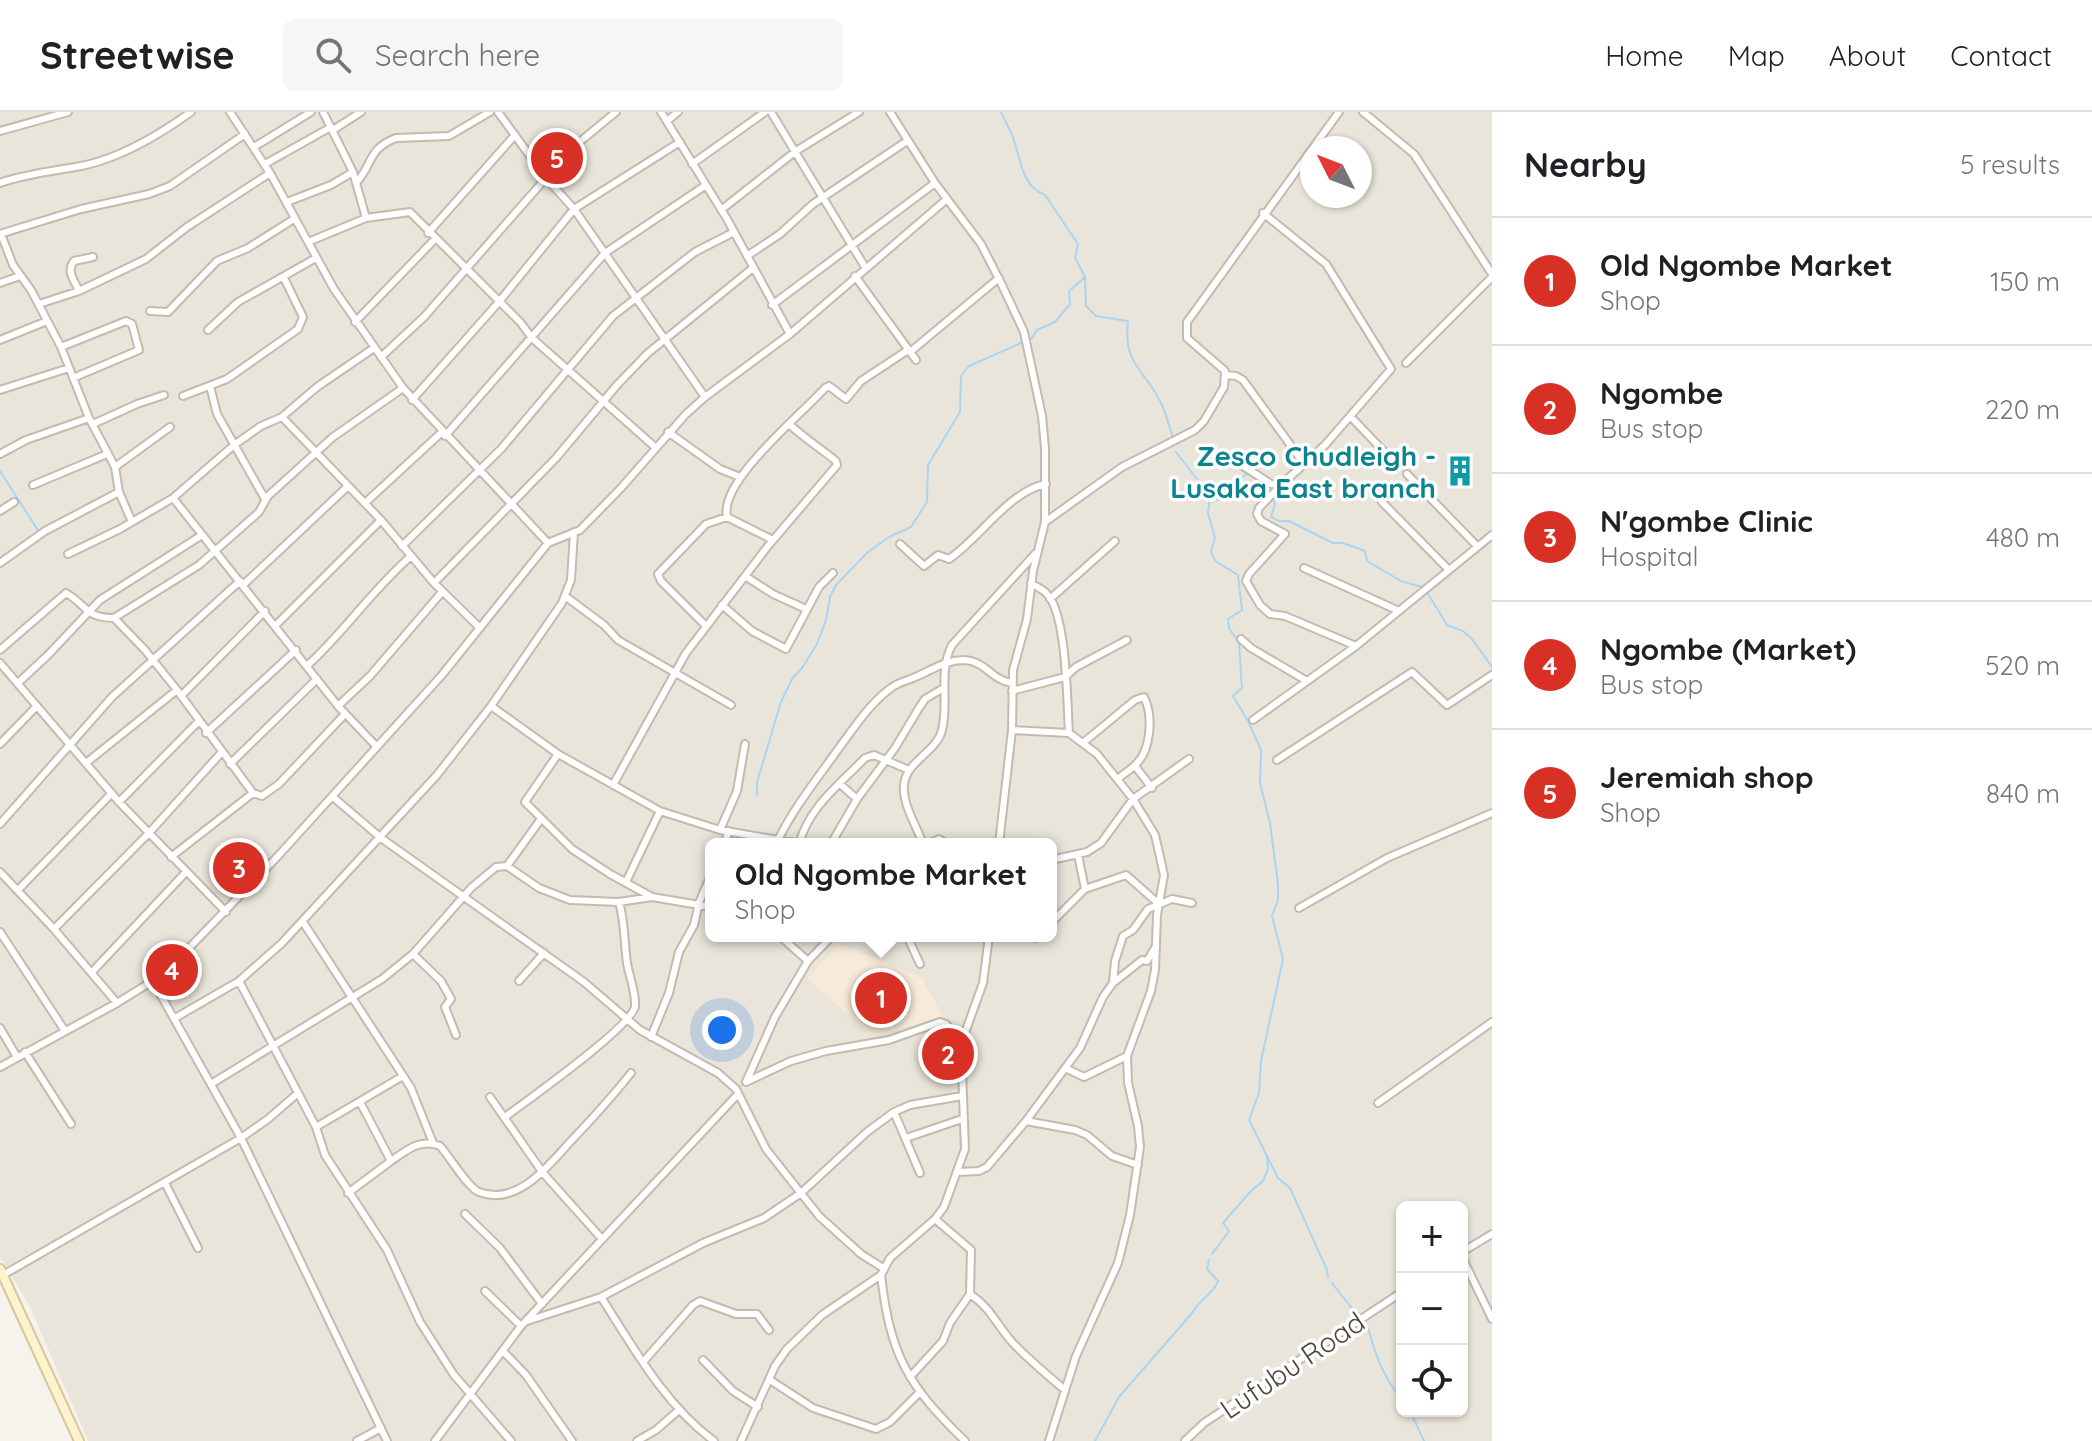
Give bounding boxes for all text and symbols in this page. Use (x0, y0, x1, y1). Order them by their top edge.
search box (283, 19, 843, 91)
text: Streetwise (40, 31, 235, 79)
icon: search (311, 33, 355, 77)
text: Search here (375, 36, 540, 74)
text: Home (1605, 38, 1684, 73)
text: Map (1728, 38, 1785, 73)
text: About (1829, 38, 1906, 73)
text: Contact (1950, 38, 2052, 73)
pin: 5 (531, 128, 583, 188)
north arrow (1300, 136, 1372, 208)
text: Nearby (1524, 143, 1647, 186)
text: 5 results (1960, 148, 2060, 181)
text: Old Ngombe Market (1600, 246, 1893, 284)
text: 1 (1545, 265, 1555, 298)
text: 150 m (1990, 265, 2060, 298)
text: Shop (1600, 284, 1661, 317)
text: Ngombe (1600, 374, 1724, 412)
text: 2 (1543, 393, 1557, 426)
text: 220 m (1985, 393, 2060, 426)
text: Bus stop (1600, 412, 1703, 445)
place label: Zesco Chudleigh - Lusaka East branch (1170, 438, 1436, 505)
building icon: Zesco Chudleigh - Lusaka East branch (1443, 454, 1477, 488)
text: N'gombe Clinic (1600, 502, 1813, 540)
text: 3 (1543, 521, 1557, 554)
text: 480 m (1986, 521, 2060, 554)
text: Hospital (1600, 540, 1699, 573)
text: Ngombe (Market) (1600, 630, 1856, 668)
text: 4 (1542, 649, 1558, 682)
text: 520 m (1985, 649, 2060, 682)
text: Bus stop (1600, 668, 1703, 701)
text: Jeremiah shop (1600, 758, 1813, 796)
text: 5 (1543, 777, 1557, 810)
text: 840 m (1986, 777, 2060, 810)
text: Shop (1600, 796, 1661, 829)
pin: 3 (213, 838, 265, 898)
popup (705, 838, 1057, 942)
text: Old Ngombe Market (735, 855, 1027, 893)
text: Shop (735, 893, 796, 926)
pin: 4 (146, 940, 198, 1000)
pin: 1 (855, 968, 907, 1028)
your location (702, 1010, 742, 1050)
pin: 2 (922, 1024, 974, 1084)
map controls (1396, 1201, 1468, 1417)
button: + (1396, 1201, 1468, 1273)
button: − (1396, 1273, 1468, 1345)
street label: Lufubu Road (1213, 1304, 1371, 1426)
button: locate (1396, 1345, 1468, 1417)

